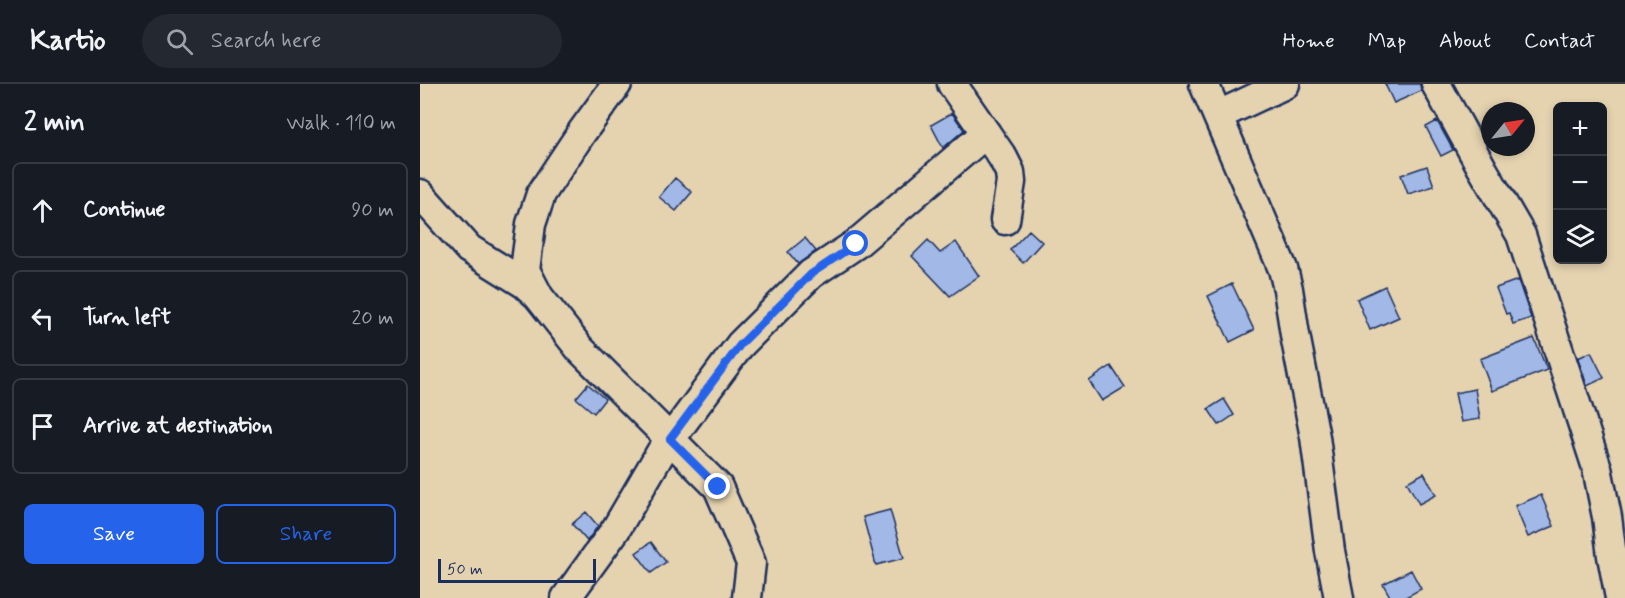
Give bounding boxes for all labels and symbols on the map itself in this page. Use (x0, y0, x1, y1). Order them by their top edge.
north arrow (1481, 102, 1535, 156)
route start (842, 230, 868, 256)
route end (704, 473, 730, 499)
scale bar (438, 556, 596, 584)

